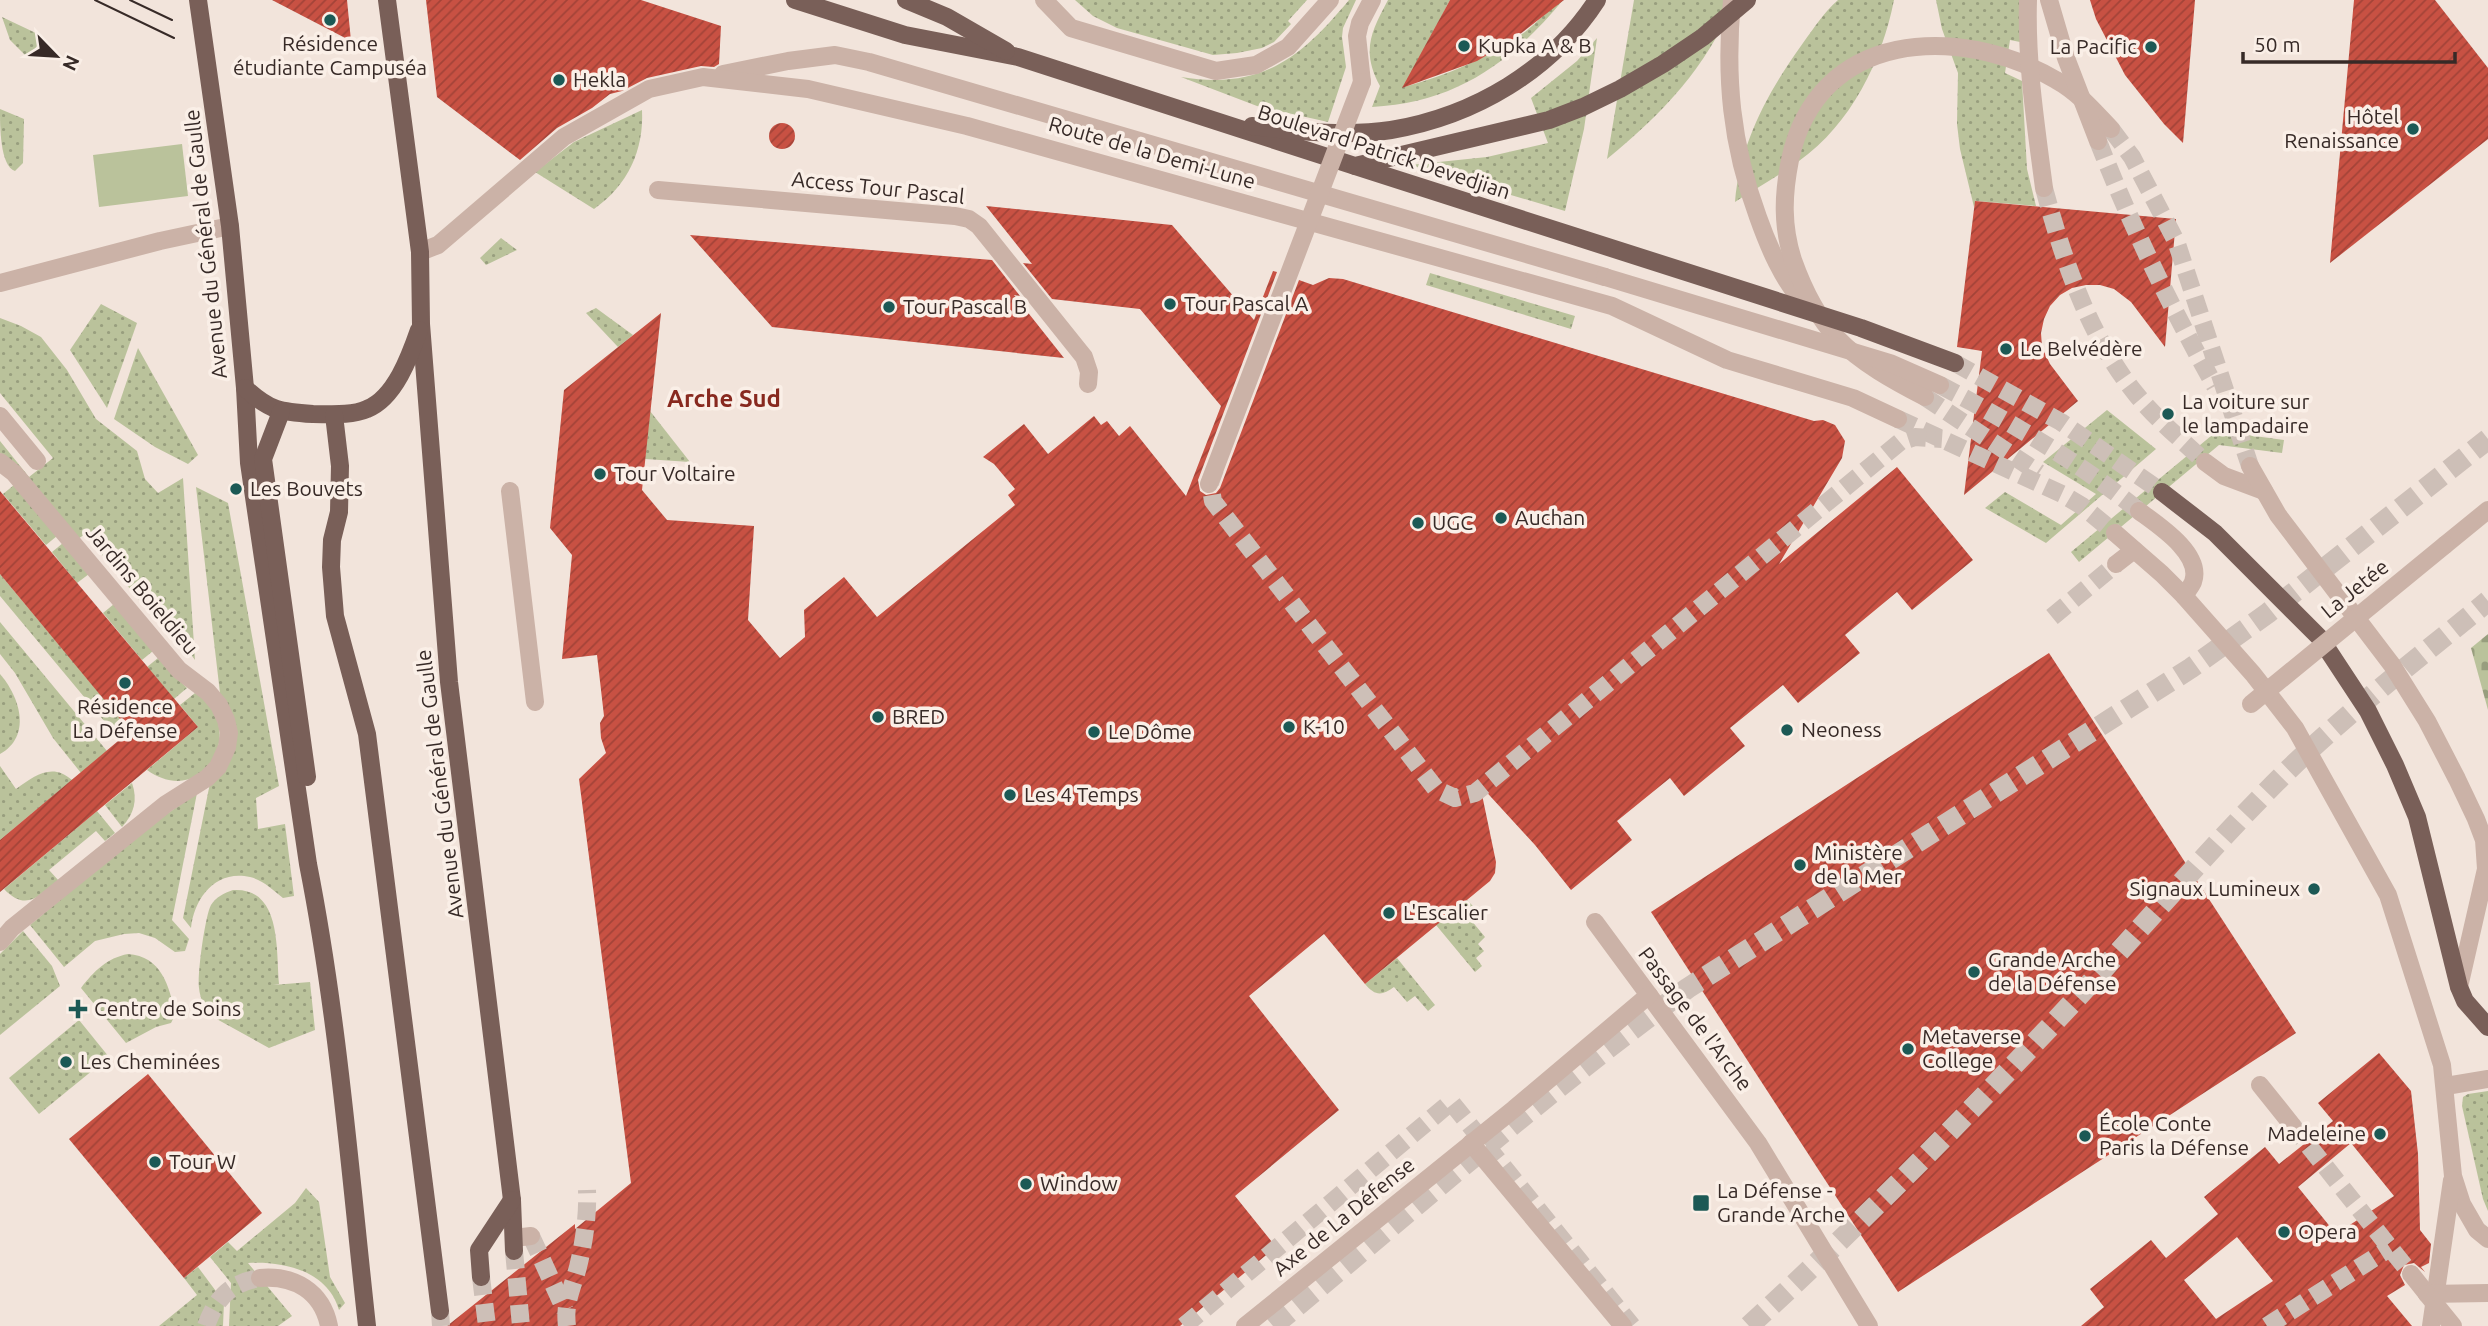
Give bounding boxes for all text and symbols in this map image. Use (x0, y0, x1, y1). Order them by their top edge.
marker: Résidence étudiante Campuséa (322, 12, 338, 28)
north arrow (21, 21, 91, 91)
scale bar (2243, 21, 2455, 65)
place label: Résidence étudiante Campuséa (233, 31, 427, 79)
text: 50 m (2254, 32, 2301, 56)
place label: Kupka A & B (1478, 33, 1592, 57)
place label: La Pacific (2050, 34, 2137, 58)
marker: Kupka A & B (1456, 38, 1472, 54)
marker: La Pacific (2143, 39, 2159, 55)
text: N (58, 52, 84, 74)
place label: Hekla (573, 67, 626, 91)
marker: Hekla (551, 72, 567, 88)
street label: Boulevard Patrick Devedjian (1255, 99, 1514, 203)
place label: Hôtel Renaissance (2284, 104, 2399, 152)
street label: Avenue du Général de Gaulle (179, 108, 231, 380)
street label: Route de la Demi-Lune (1046, 111, 1258, 193)
marker: Hôtel Renaissance (2405, 121, 2421, 137)
street label: Access Tour Pascal (790, 166, 966, 208)
place label: Tour Pascal A (1184, 291, 1309, 315)
place label: Tour Pascal B (903, 294, 1027, 318)
marker: Tour Pascal A (1162, 296, 1178, 312)
marker: Tour Pascal B (881, 299, 897, 315)
place label: Le Belvédère (2020, 336, 2143, 360)
marker: Le Belvédère (1998, 341, 2014, 357)
district label: Arche Sud (667, 385, 781, 412)
place label: La voiture sur le lampadaire (2182, 389, 2310, 437)
marker: La voiture sur le lampadaire (2160, 406, 2176, 422)
place label: Tour Voltaire (614, 461, 736, 485)
marker: Tour Voltaire (592, 466, 608, 482)
place label: Les Bouvets (250, 476, 363, 500)
marker: Les Bouvets (228, 481, 244, 497)
place label: Auchan (1515, 505, 1585, 529)
place label: UGC (1432, 510, 1473, 534)
marker: Auchan (1493, 510, 1509, 526)
marker: UGC (1410, 515, 1426, 531)
street label: Jardins Boieldieu (82, 520, 204, 659)
street label: La Jetée (2316, 554, 2393, 623)
street label: Avenue du Général de Gaulle (411, 648, 467, 920)
marker: Résidence La Défense (117, 675, 133, 691)
place label: Résidence La Défense (73, 694, 178, 742)
place label: BRED (892, 704, 945, 728)
marker: BRED (870, 709, 886, 725)
place label: K-10 (1303, 714, 1345, 738)
place label: Neoness (1801, 717, 1882, 741)
place label: Le Dôme (1108, 719, 1192, 743)
marker: K-10 (1281, 719, 1297, 735)
marker: Neoness (1779, 722, 1795, 738)
marker: Le Dôme (1086, 724, 1102, 740)
place label: Les 4 Temps (1024, 782, 1139, 806)
marker: Les 4 Temps (1002, 787, 1018, 803)
place label: Ministère de la Mer (1814, 840, 1903, 888)
marker: Ministère de la Mer (1792, 857, 1808, 873)
place label: Signaux Lumineux (2130, 876, 2300, 900)
marker: Signaux Lumineux (2306, 881, 2322, 897)
place label: L'Escalier (1403, 900, 1488, 924)
marker: L'Escalier (1381, 905, 1397, 921)
street label: Passage de l'Arche (1634, 942, 1758, 1095)
place label: Grande Arche de la Défense (1988, 947, 2117, 995)
marker: Grande Arche de la Défense (1966, 964, 1982, 980)
place label: Centre de Soins (94, 996, 241, 1020)
marker: Centre de Soins (68, 999, 88, 1019)
place label: Metaverse College (1922, 1024, 2021, 1072)
marker: Metaverse College (1900, 1041, 1916, 1057)
place label: Les Cheminées (80, 1049, 220, 1073)
marker: Les Cheminées (58, 1054, 74, 1070)
place label: École Conte Paris la Défense (2099, 1111, 2249, 1159)
place label: Madeleine (2267, 1121, 2366, 1145)
marker: Madeleine (2372, 1126, 2388, 1142)
marker: École Conte Paris la Défense (2077, 1128, 2093, 1144)
place label: Tour W (169, 1149, 236, 1173)
street label: Axe de La Défense (1268, 1152, 1419, 1281)
marker: Tour W (147, 1154, 163, 1170)
place label: Window (1040, 1171, 1118, 1195)
marker: Window (1018, 1176, 1034, 1192)
place label: La Défense - Grande Arche (1717, 1178, 1845, 1226)
marker: La Défense - Grande Arche (1691, 1193, 1711, 1213)
place label: Opera (2298, 1219, 2357, 1243)
marker: Opera (2276, 1224, 2292, 1240)

